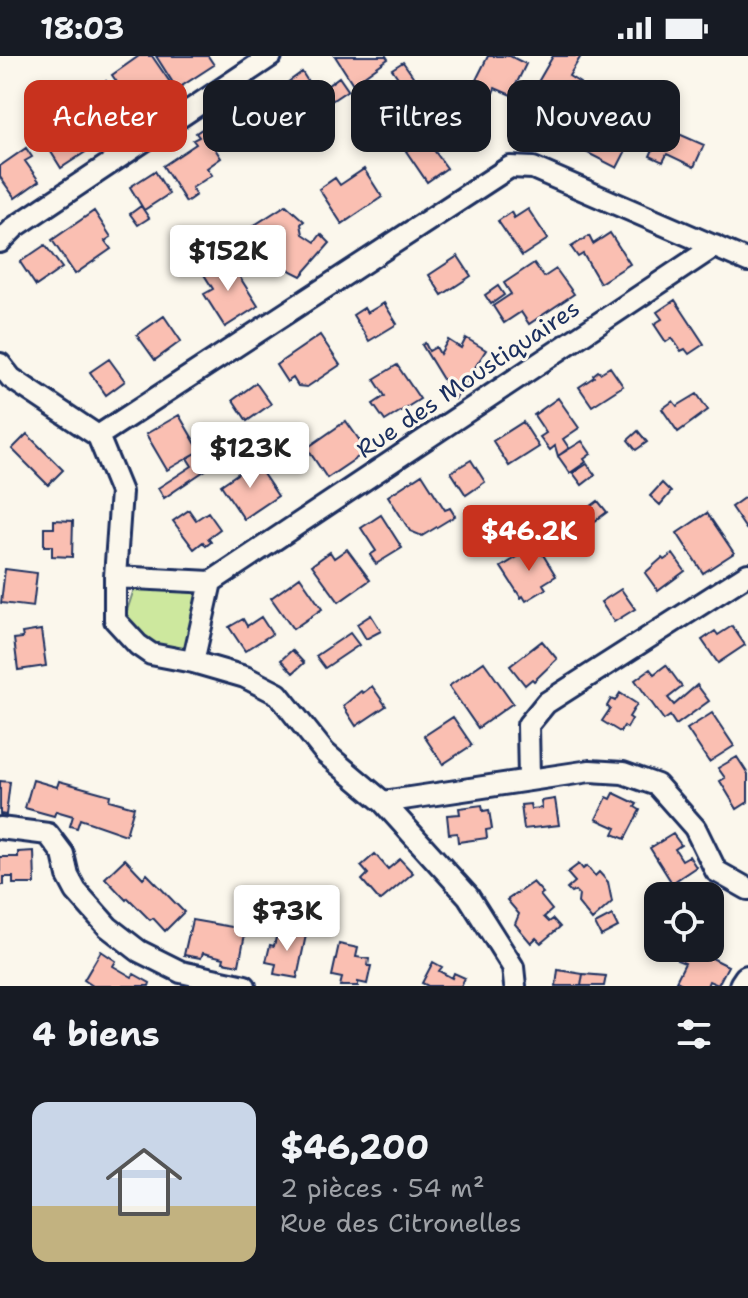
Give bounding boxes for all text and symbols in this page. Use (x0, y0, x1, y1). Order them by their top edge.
text: 18:03 (40, 8, 124, 49)
chip: Acheter (24, 80, 187, 152)
chip: Louer (203, 80, 335, 152)
chip: Filtres (351, 80, 491, 152)
chip: Nouveau (507, 80, 680, 152)
pin: $152K (172, 225, 284, 293)
text: $152K (188, 233, 268, 268)
street label: Rue des Moustiquaires (350, 292, 586, 466)
pin: $123K (194, 422, 306, 490)
text: $123K (209, 430, 291, 465)
pin: $46.2K (464, 505, 594, 573)
text: $46.2K (481, 513, 577, 548)
map controls (644, 882, 724, 962)
button: locate (644, 882, 724, 962)
pin: $73K (240, 885, 334, 953)
text: $73K (252, 893, 322, 928)
text: 4 biens (32, 1011, 160, 1057)
icon: filters (672, 1012, 716, 1056)
text: $46,200 (280, 1124, 429, 1170)
icon: home (96, 1134, 192, 1230)
text: 2 pièces · 54 m² (280, 1170, 485, 1205)
text: Rue des Citronelles (280, 1205, 522, 1240)

